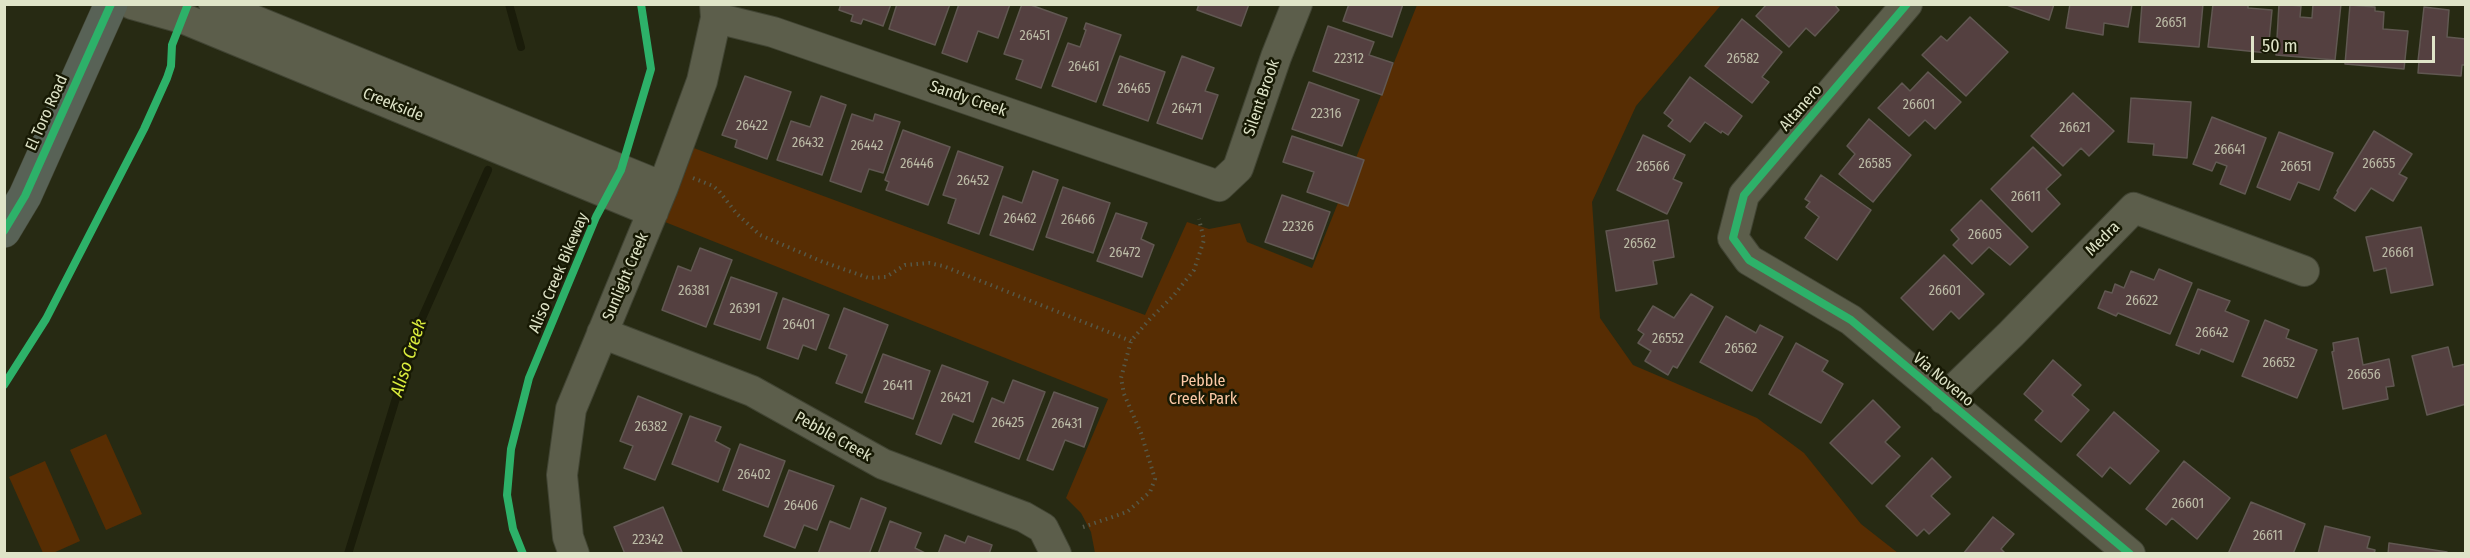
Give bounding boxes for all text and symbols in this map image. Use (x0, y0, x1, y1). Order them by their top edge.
house number: 26651 (2155, 15, 2187, 31)
scale bar (2254, 24, 2438, 62)
house number: 26451 (1020, 28, 1050, 44)
text: 50 m (2262, 35, 2298, 57)
house number: 22312 (1334, 51, 1364, 67)
house number: 26582 (1727, 51, 1759, 67)
street label: Silent Brook (1240, 57, 1284, 139)
house number: 26461 (1068, 59, 1100, 75)
street label: El Toro Road (22, 72, 72, 154)
street label: Sandy Creek (927, 77, 1009, 121)
house number: 26465 (1117, 81, 1151, 97)
street label: Altanero (1776, 81, 1826, 135)
street label: Creekside (360, 84, 426, 126)
house number: 26601 (1903, 97, 1935, 113)
house number: 26471 (1172, 101, 1202, 117)
house number: 22316 (1311, 106, 1341, 122)
house number: 26422 (736, 118, 768, 134)
house number: 26621 (2059, 120, 2091, 136)
house number: 26432 (792, 135, 824, 151)
house number: 26442 (851, 138, 883, 154)
house number: 26641 (2214, 142, 2246, 158)
house number: 26446 (900, 156, 934, 172)
house number: 26585 (1859, 156, 1891, 172)
house number: 26655 (2363, 156, 2395, 172)
house number: 26566 (1636, 159, 1670, 175)
house number: 26651 (2280, 159, 2312, 175)
house number: 26452 (957, 173, 989, 189)
house number: 26611 (2011, 189, 2041, 205)
street label: Aliso Creek Bikeway (525, 210, 593, 336)
house number: 26462 (1004, 211, 1036, 227)
house number: 26466 (1061, 212, 1095, 228)
street label: Medra (2082, 218, 2124, 260)
house number: 22326 (1282, 219, 1314, 235)
house number: 26605 (1968, 227, 2002, 243)
street label: Sunlight Creek (599, 230, 653, 324)
house number: 26562 (1624, 236, 1656, 252)
house number: 26472 (1109, 245, 1141, 261)
house number: 26661 (2382, 245, 2414, 261)
house number: 26381 (678, 283, 710, 299)
house number: 26601 (1929, 283, 1961, 299)
house number: 26622 (2126, 293, 2158, 309)
house number: 26391 (729, 301, 761, 317)
water label: Aliso Creek (386, 317, 432, 399)
house number: 26401 (783, 317, 815, 333)
house number: 26642 (2196, 325, 2228, 341)
house number: 26552 (1652, 331, 1684, 347)
house number: 26562 (1725, 341, 1757, 357)
street label: Via Noveno (1909, 349, 1977, 411)
house number: 26652 (2263, 355, 2295, 371)
house number: 26656 (2347, 367, 2381, 383)
park label: Pebble Creek Park (1169, 372, 1237, 410)
house number: 26411 (883, 378, 913, 394)
house number: 26421 (940, 390, 972, 406)
street label: Pebble Creek (791, 408, 875, 466)
house number: 26425 (992, 415, 1024, 431)
house number: 26431 (1051, 416, 1083, 432)
house number: 26382 (635, 419, 667, 435)
house number: 26402 (737, 467, 771, 483)
house number: 26601 (2172, 496, 2204, 512)
house number: 26406 (784, 498, 818, 514)
house number: 26611 (2253, 528, 2283, 544)
house number: 22342 (632, 532, 664, 548)

